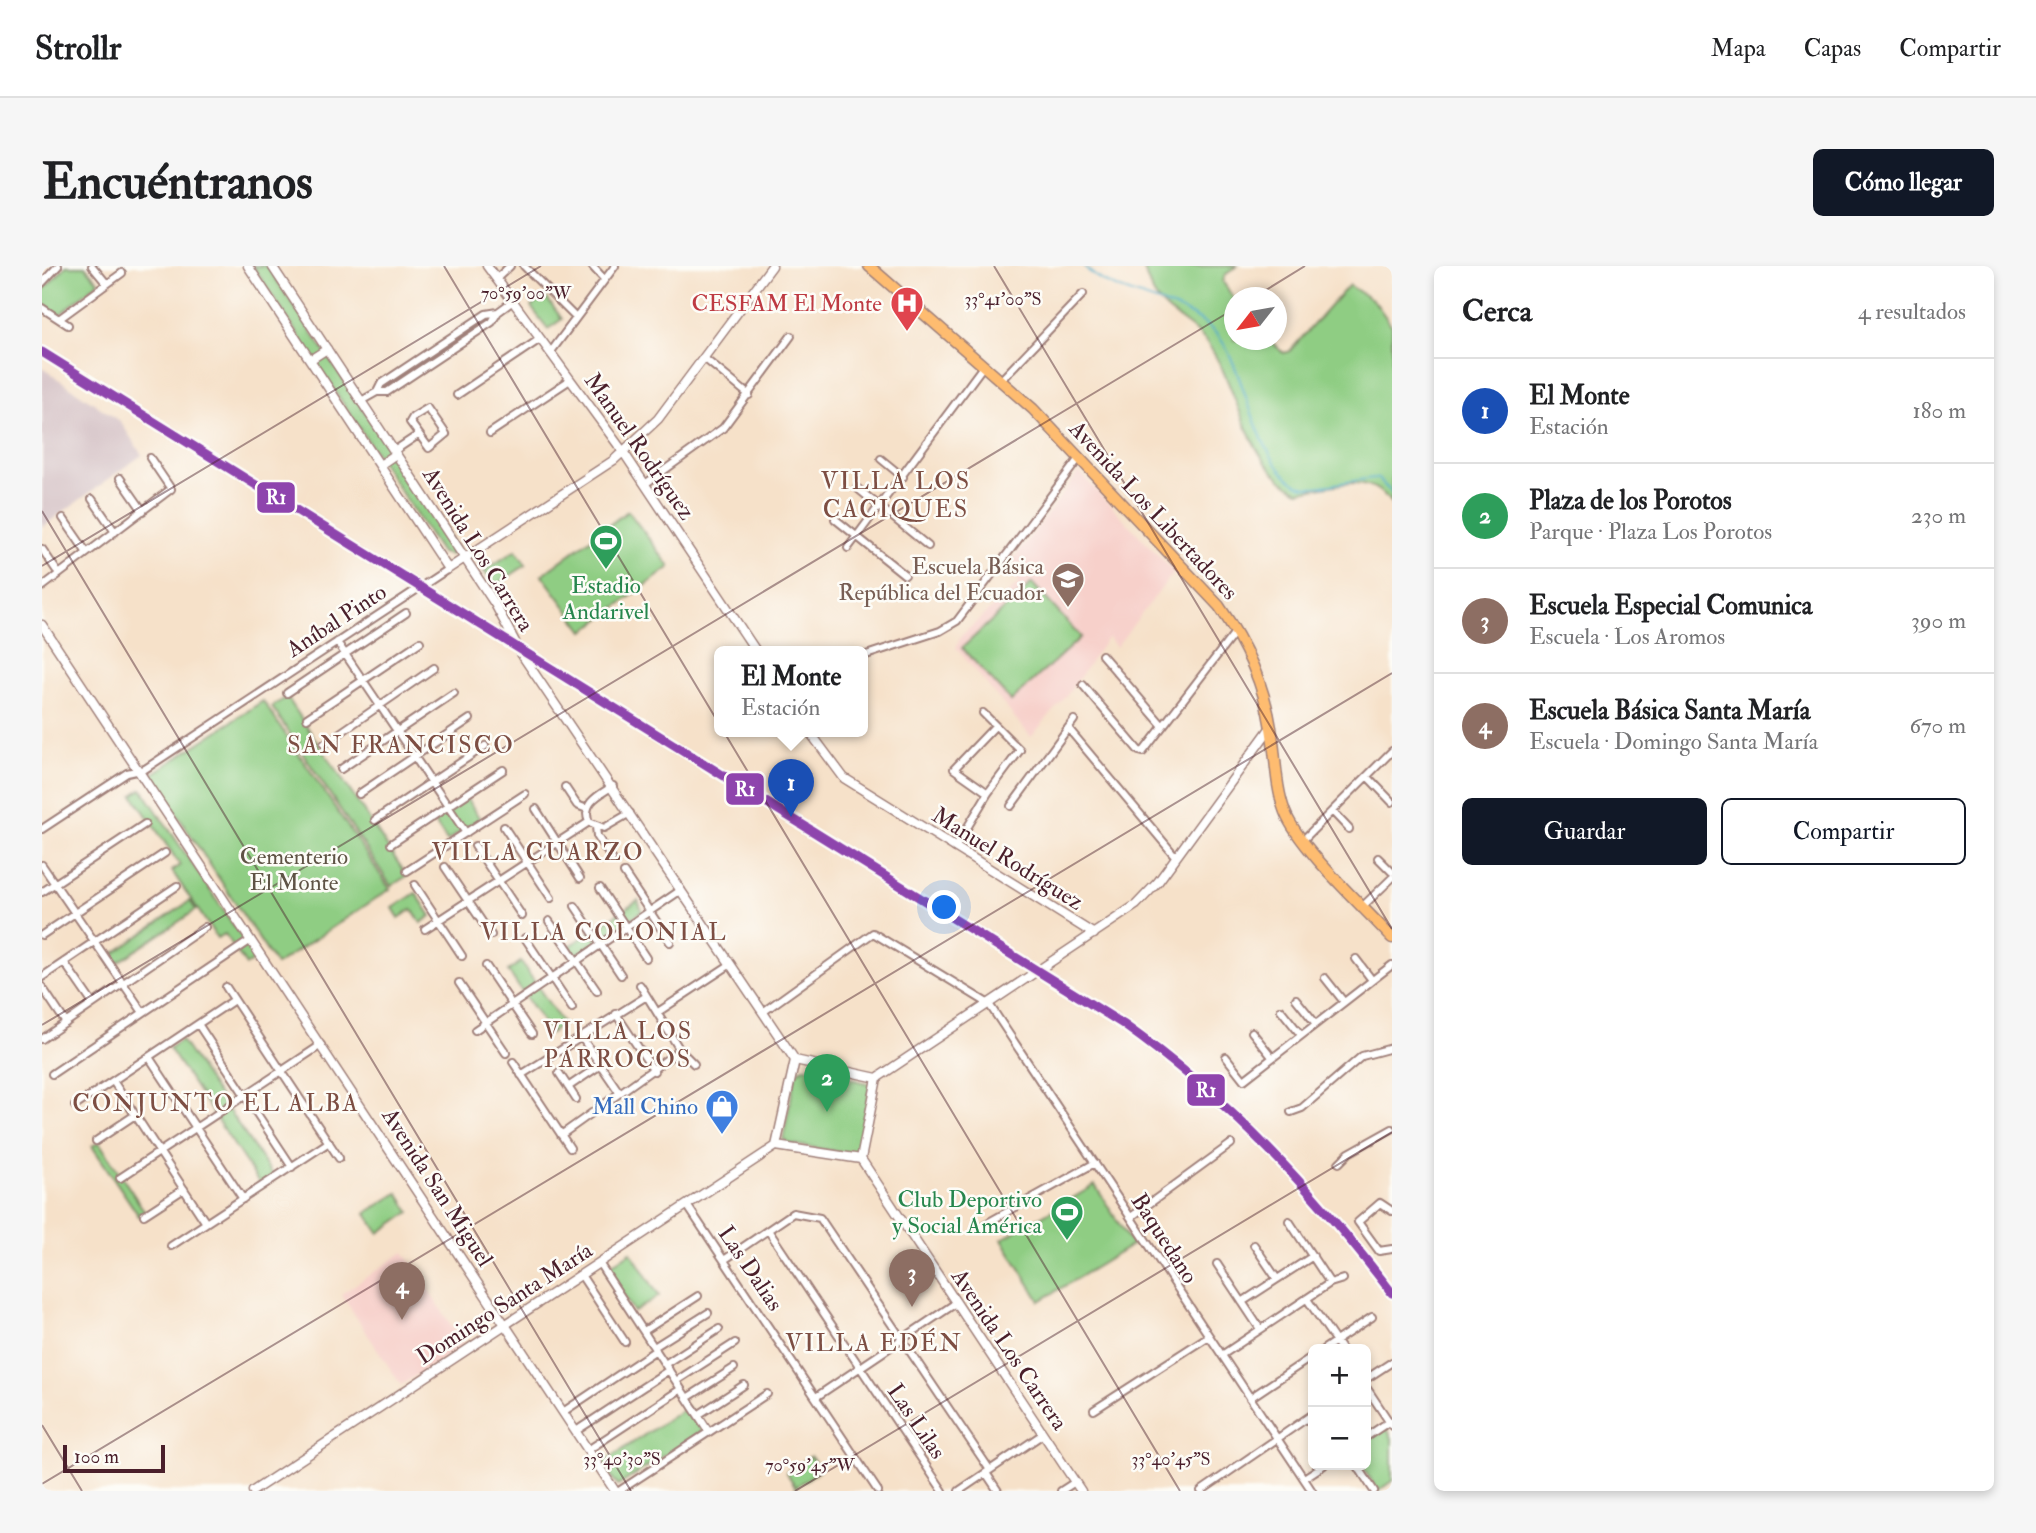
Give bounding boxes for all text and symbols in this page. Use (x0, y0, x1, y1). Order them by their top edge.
text: Strollr (35, 28, 121, 69)
text: Mapa (1711, 33, 1766, 64)
text: Capas (1804, 33, 1861, 64)
text: Compartir (1899, 33, 2001, 64)
button: Cómo llegar (1813, 149, 1994, 216)
text: Encuéntranos (42, 152, 313, 213)
text: 70°59'00"W (481, 282, 572, 305)
hospital icon: CESFAM El Monte (888, 284, 926, 333)
north arrow (1224, 287, 1287, 350)
text: 33°41'00"S (964, 288, 1042, 311)
place label: CESFAM El Monte (691, 289, 882, 318)
text: Cerca (1462, 293, 1532, 330)
text: 4 resultados (1858, 297, 1966, 326)
street label: Manuel Rodríguez (578, 367, 701, 525)
text: El Monte (1529, 380, 1630, 412)
text: 1 (1481, 396, 1489, 425)
text: 180 m (1913, 396, 1966, 425)
text: Estación (1529, 412, 1609, 441)
street label: Avenida Los Libertadores (1062, 414, 1244, 606)
street label: Avenida Los Carrera (416, 461, 541, 637)
district label: VILLA LOS CACIQUES (821, 466, 971, 525)
line badge: R1 (256, 481, 296, 514)
text: Plaza de los Porotos (1529, 485, 1732, 517)
text: R1 (266, 486, 286, 510)
text: 2 (1479, 501, 1491, 530)
text: 230 m (1911, 501, 1966, 530)
text: Parque · Plaza Los Porotos (1529, 517, 1772, 546)
sports icon: Estadio Andarivel (587, 522, 625, 571)
place label: Escuela Básica República del Ecuador (838, 552, 1045, 608)
school or university icon: Escuela Básica República del Ecuador (1049, 560, 1087, 609)
place label: Estadio Andarivel (561, 571, 650, 626)
street label: Aníbal Pinto (280, 577, 392, 664)
text: Escuela Especial Comunica (1529, 590, 1813, 622)
text: 3 (1481, 606, 1489, 635)
text: 390 m (1911, 606, 1966, 635)
text: Escuela · Los Aromos (1529, 622, 1725, 651)
popup (714, 646, 868, 737)
text: El Monte (741, 661, 841, 693)
text: Estación (741, 693, 820, 722)
text: Escuela Básica Santa María (1529, 695, 1810, 727)
text: 4 (1479, 711, 1491, 740)
text: 670 m (1909, 711, 1966, 740)
text: Escuela · Domingo Santa María (1529, 727, 1818, 756)
district label: SAN FRANCISCO (287, 730, 515, 761)
pin: 1 (768, 759, 814, 817)
line badge: R1 (725, 772, 765, 806)
text: R1 (735, 778, 755, 802)
button: Guardar (1462, 798, 1707, 865)
button: Compartir (1721, 798, 1966, 865)
street label: Manuel Rodríguez (927, 800, 1089, 917)
district label: VILLA CUARZO (431, 837, 645, 868)
park label: Cementerio El Monte (240, 842, 348, 897)
your location (927, 890, 961, 924)
district label: VILLA COLONIAL (480, 917, 728, 948)
district label: VILLA LOS PÁRROCOS (543, 1016, 693, 1075)
pin: 2 (804, 1054, 850, 1112)
line badge: R1 (1186, 1073, 1226, 1107)
text: R1 (1196, 1079, 1216, 1103)
shop icon: Mall Chino (703, 1087, 741, 1136)
district label: CONJUNTO EL ALBA (72, 1088, 360, 1119)
place label: Mall Chino (592, 1092, 698, 1121)
street label: Avenida San Miguel (375, 1102, 500, 1272)
place label: Club Deportivo y Social América (892, 1185, 1043, 1240)
street label: Baquedano (1125, 1188, 1204, 1289)
sports icon: Club Deportivo y Social América (1048, 1193, 1086, 1242)
street label: Las Dalias (712, 1220, 790, 1316)
street label: Domingo Santa María (411, 1235, 598, 1371)
pin: 3 (889, 1249, 935, 1307)
pin: 4 (379, 1262, 425, 1320)
street label: Avenida Los Carrera (944, 1262, 1075, 1436)
district label: VILLA EDÉN (785, 1327, 963, 1359)
map controls (1308, 1344, 1371, 1470)
button: + (1308, 1344, 1371, 1407)
street label: Las Lilas (881, 1378, 952, 1465)
button: − (1308, 1407, 1371, 1470)
scale bar (63, 1442, 164, 1474)
text: 100 m (74, 1445, 119, 1469)
text: 33°40'30"S (583, 1448, 661, 1471)
text: 33°40'45"S (1131, 1448, 1211, 1471)
text: 70°59'45"W (765, 1454, 855, 1477)

